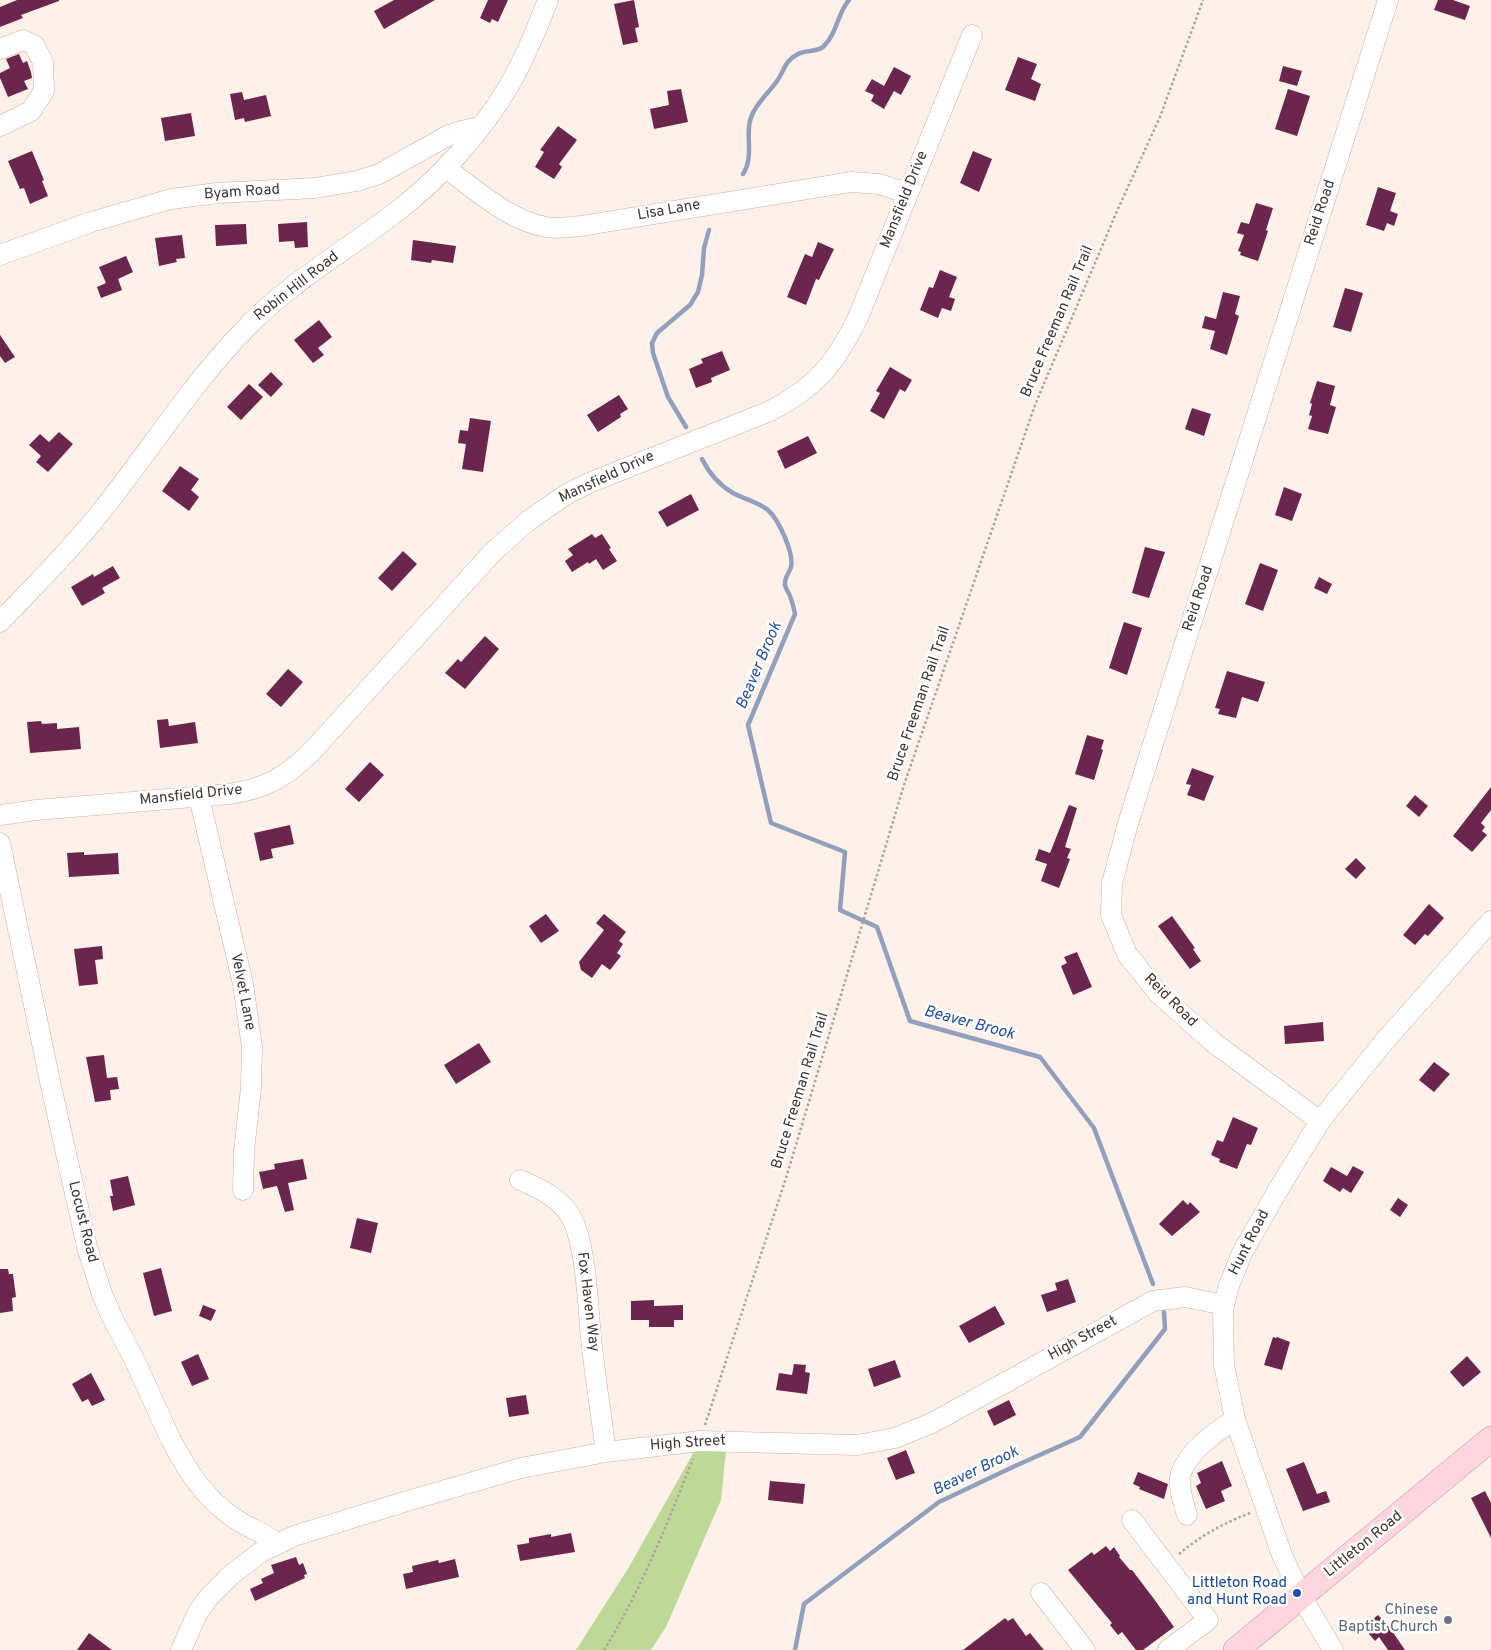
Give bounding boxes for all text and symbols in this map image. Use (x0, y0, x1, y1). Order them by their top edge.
street label: Mansfield Drive (877, 149, 933, 251)
street label: Reid Road (1302, 178, 1340, 248)
street label: Byam Road (203, 181, 281, 205)
street label: Lisa Lane (636, 197, 702, 225)
street label: Bruce Freeman Rail Trail (1018, 244, 1098, 400)
street label: Robin Hill Road (251, 248, 343, 326)
street label: Mansfield Drive (556, 448, 658, 508)
street label: Reid Road (1180, 564, 1218, 634)
water label: Beaver Brook (733, 619, 787, 713)
street label: Bruce Freeman Rail Trail (885, 624, 955, 784)
street label: Mansfield Drive (139, 782, 243, 810)
street label: Velvet Lane (226, 952, 258, 1032)
street label: Reid Road (1140, 971, 1200, 1031)
water label: Beaver Brook (922, 1003, 1016, 1045)
street label: Bruce Freeman Rail Trail (769, 1010, 833, 1172)
street label: Locust Road (63, 1179, 101, 1265)
street label: Hunt Road (1226, 1207, 1274, 1279)
street label: Fox Haven Way (572, 1251, 602, 1353)
street label: High Street (1045, 1313, 1121, 1365)
street label: High Street (649, 1432, 727, 1456)
water label: Beaver Brook (930, 1443, 1022, 1501)
street label: Littleton Road (1321, 1508, 1407, 1582)
place label: Littleton Road and Hunt Road (1187, 1575, 1287, 1610)
marker: Littleton Road and Hunt Road (1291, 1587, 1303, 1599)
place label: Chinese Baptist Church (1338, 1602, 1438, 1637)
marker: Chinese Baptist Church (1442, 1614, 1454, 1626)

